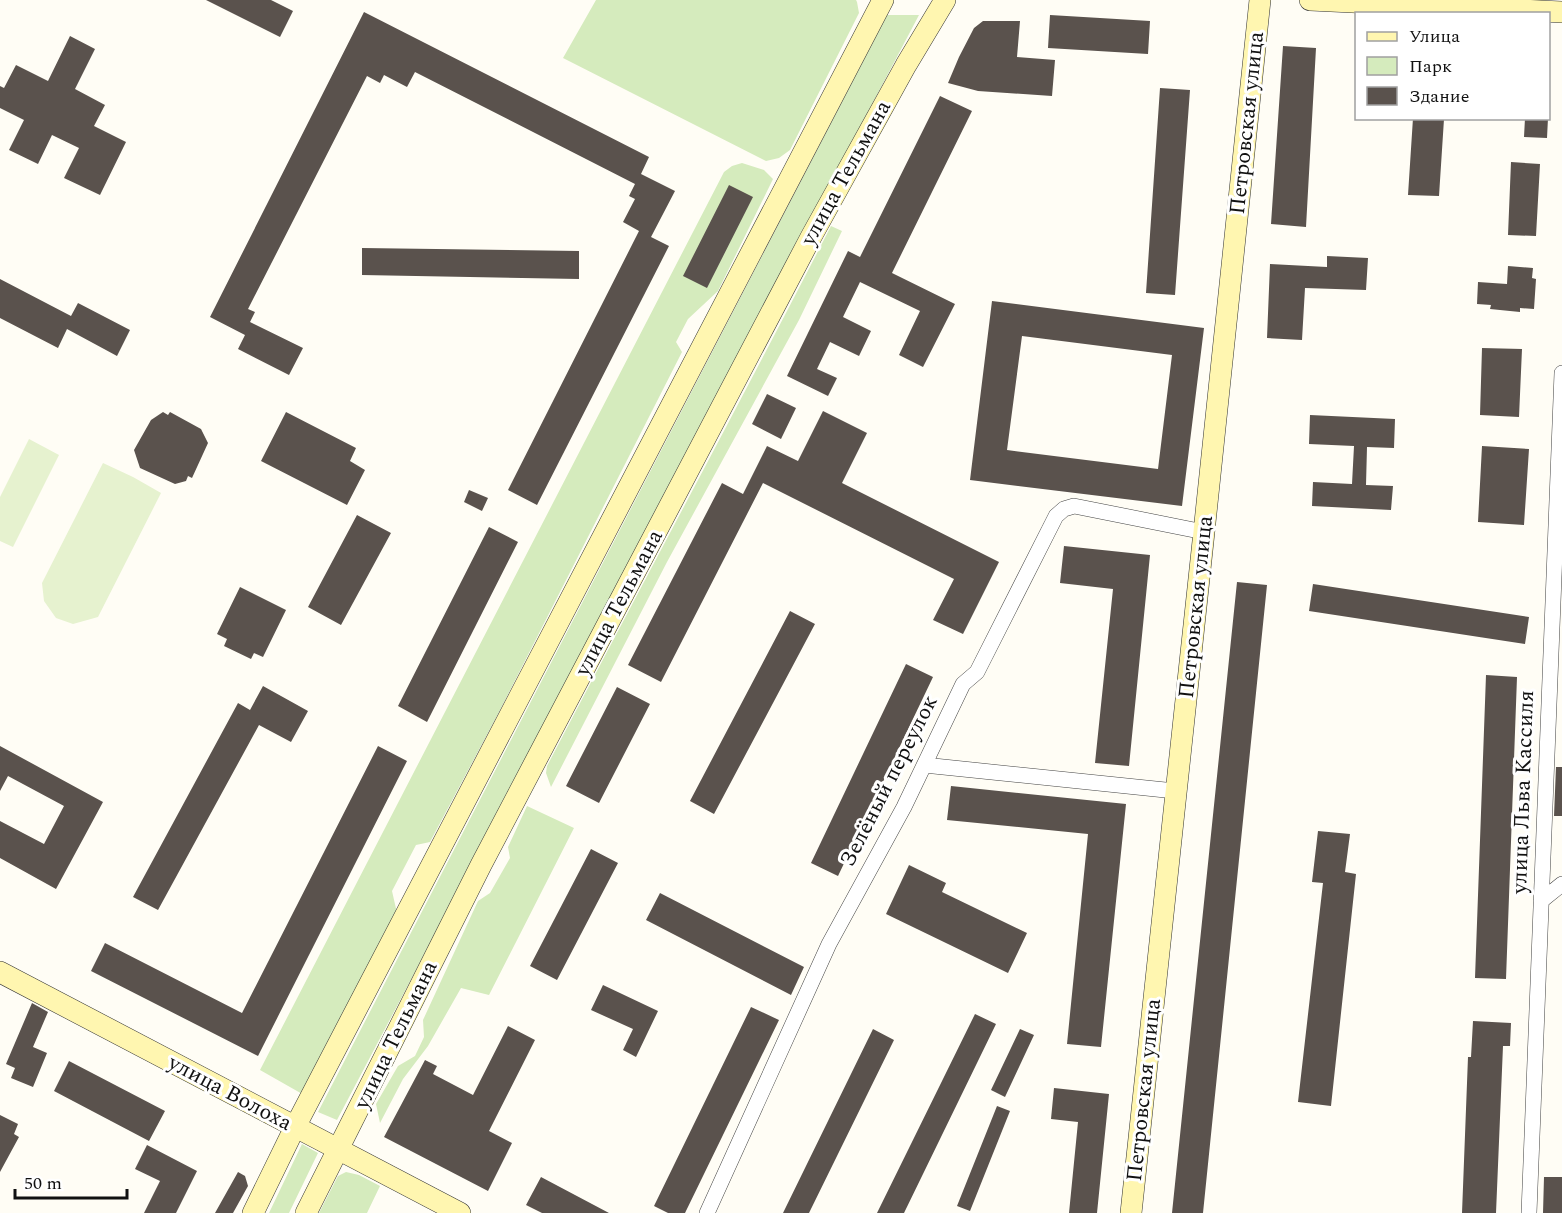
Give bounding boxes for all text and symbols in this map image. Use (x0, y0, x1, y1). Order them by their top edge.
legend (1355, 12, 1550, 120)
text: Улица (1409, 23, 1460, 50)
street label: Петровская улица (1221, 30, 1273, 216)
text: Парк (1409, 53, 1452, 80)
text: Здание (1409, 83, 1469, 110)
street label: улица Тельмана (792, 94, 900, 253)
street label: Петровская улица (1170, 514, 1222, 700)
street label: улица Тельмана (566, 524, 672, 683)
street label: Зелёный переулок (831, 689, 947, 873)
street label: улица Льва Кассиля (1503, 690, 1543, 895)
street label: улица Тельмана (345, 955, 446, 1116)
street label: Петровская улица (1118, 997, 1170, 1183)
street label: улица Волоха (161, 1046, 298, 1140)
scale bar (15, 1162, 128, 1200)
text: 50 m (24, 1170, 62, 1197)

